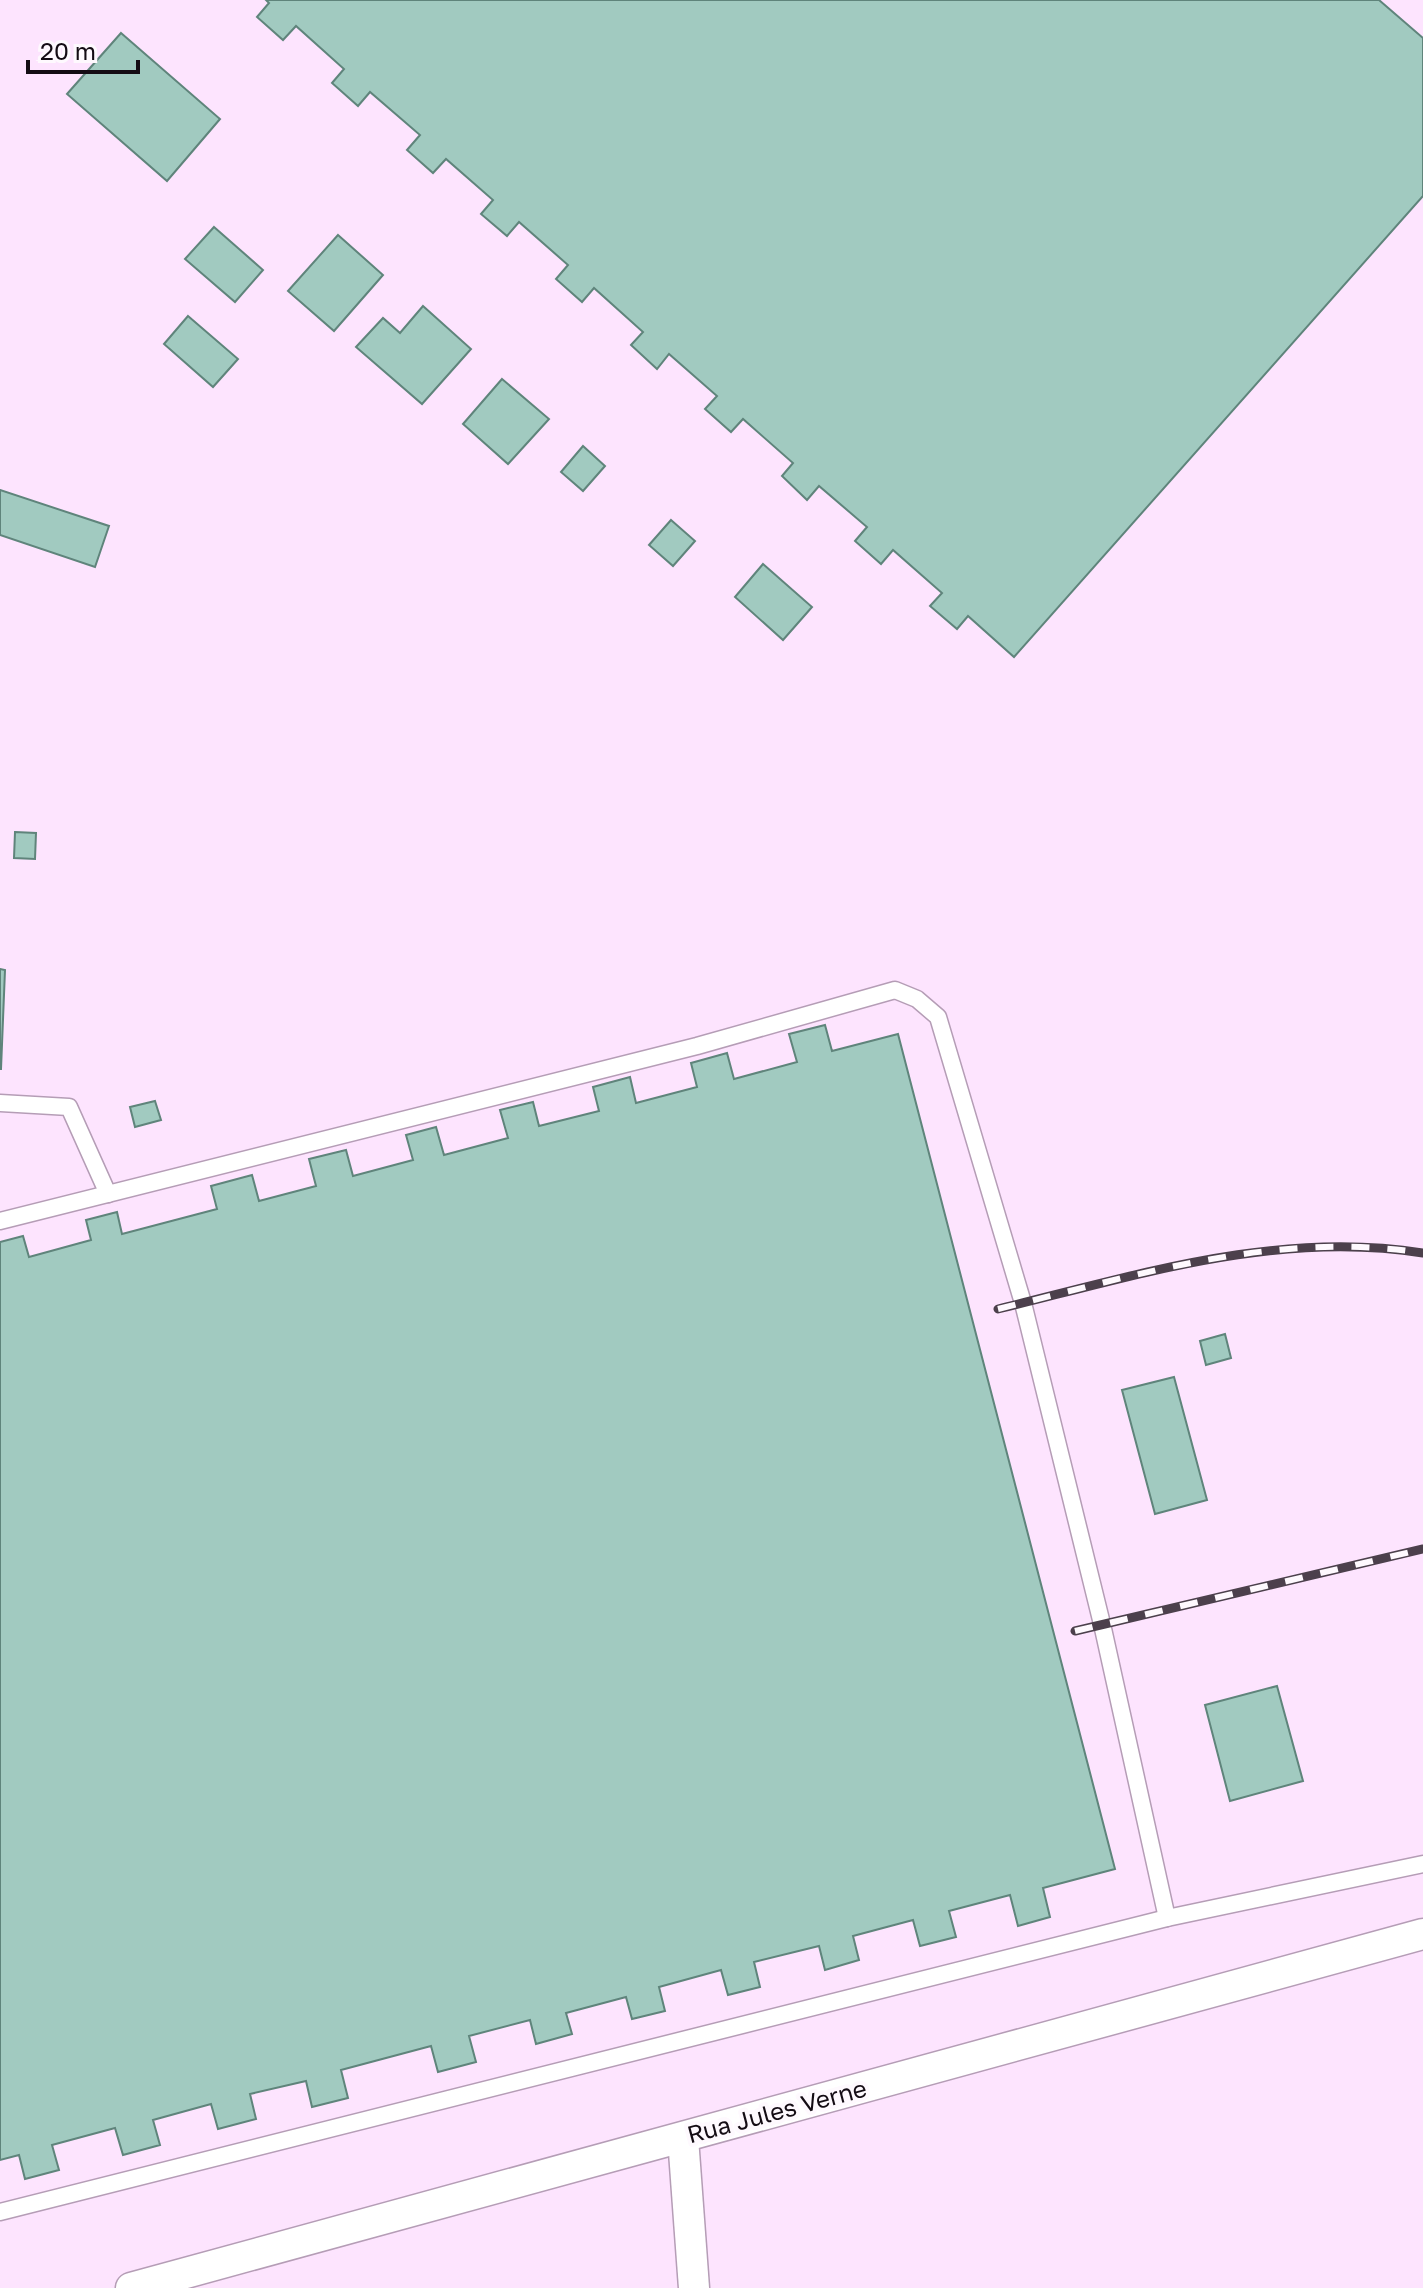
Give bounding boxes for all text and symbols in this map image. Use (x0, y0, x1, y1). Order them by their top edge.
scale bar (28, 24, 138, 74)
text: 20 m (40, 36, 96, 65)
street label: Rua Jules Verne (684, 2073, 869, 2148)

